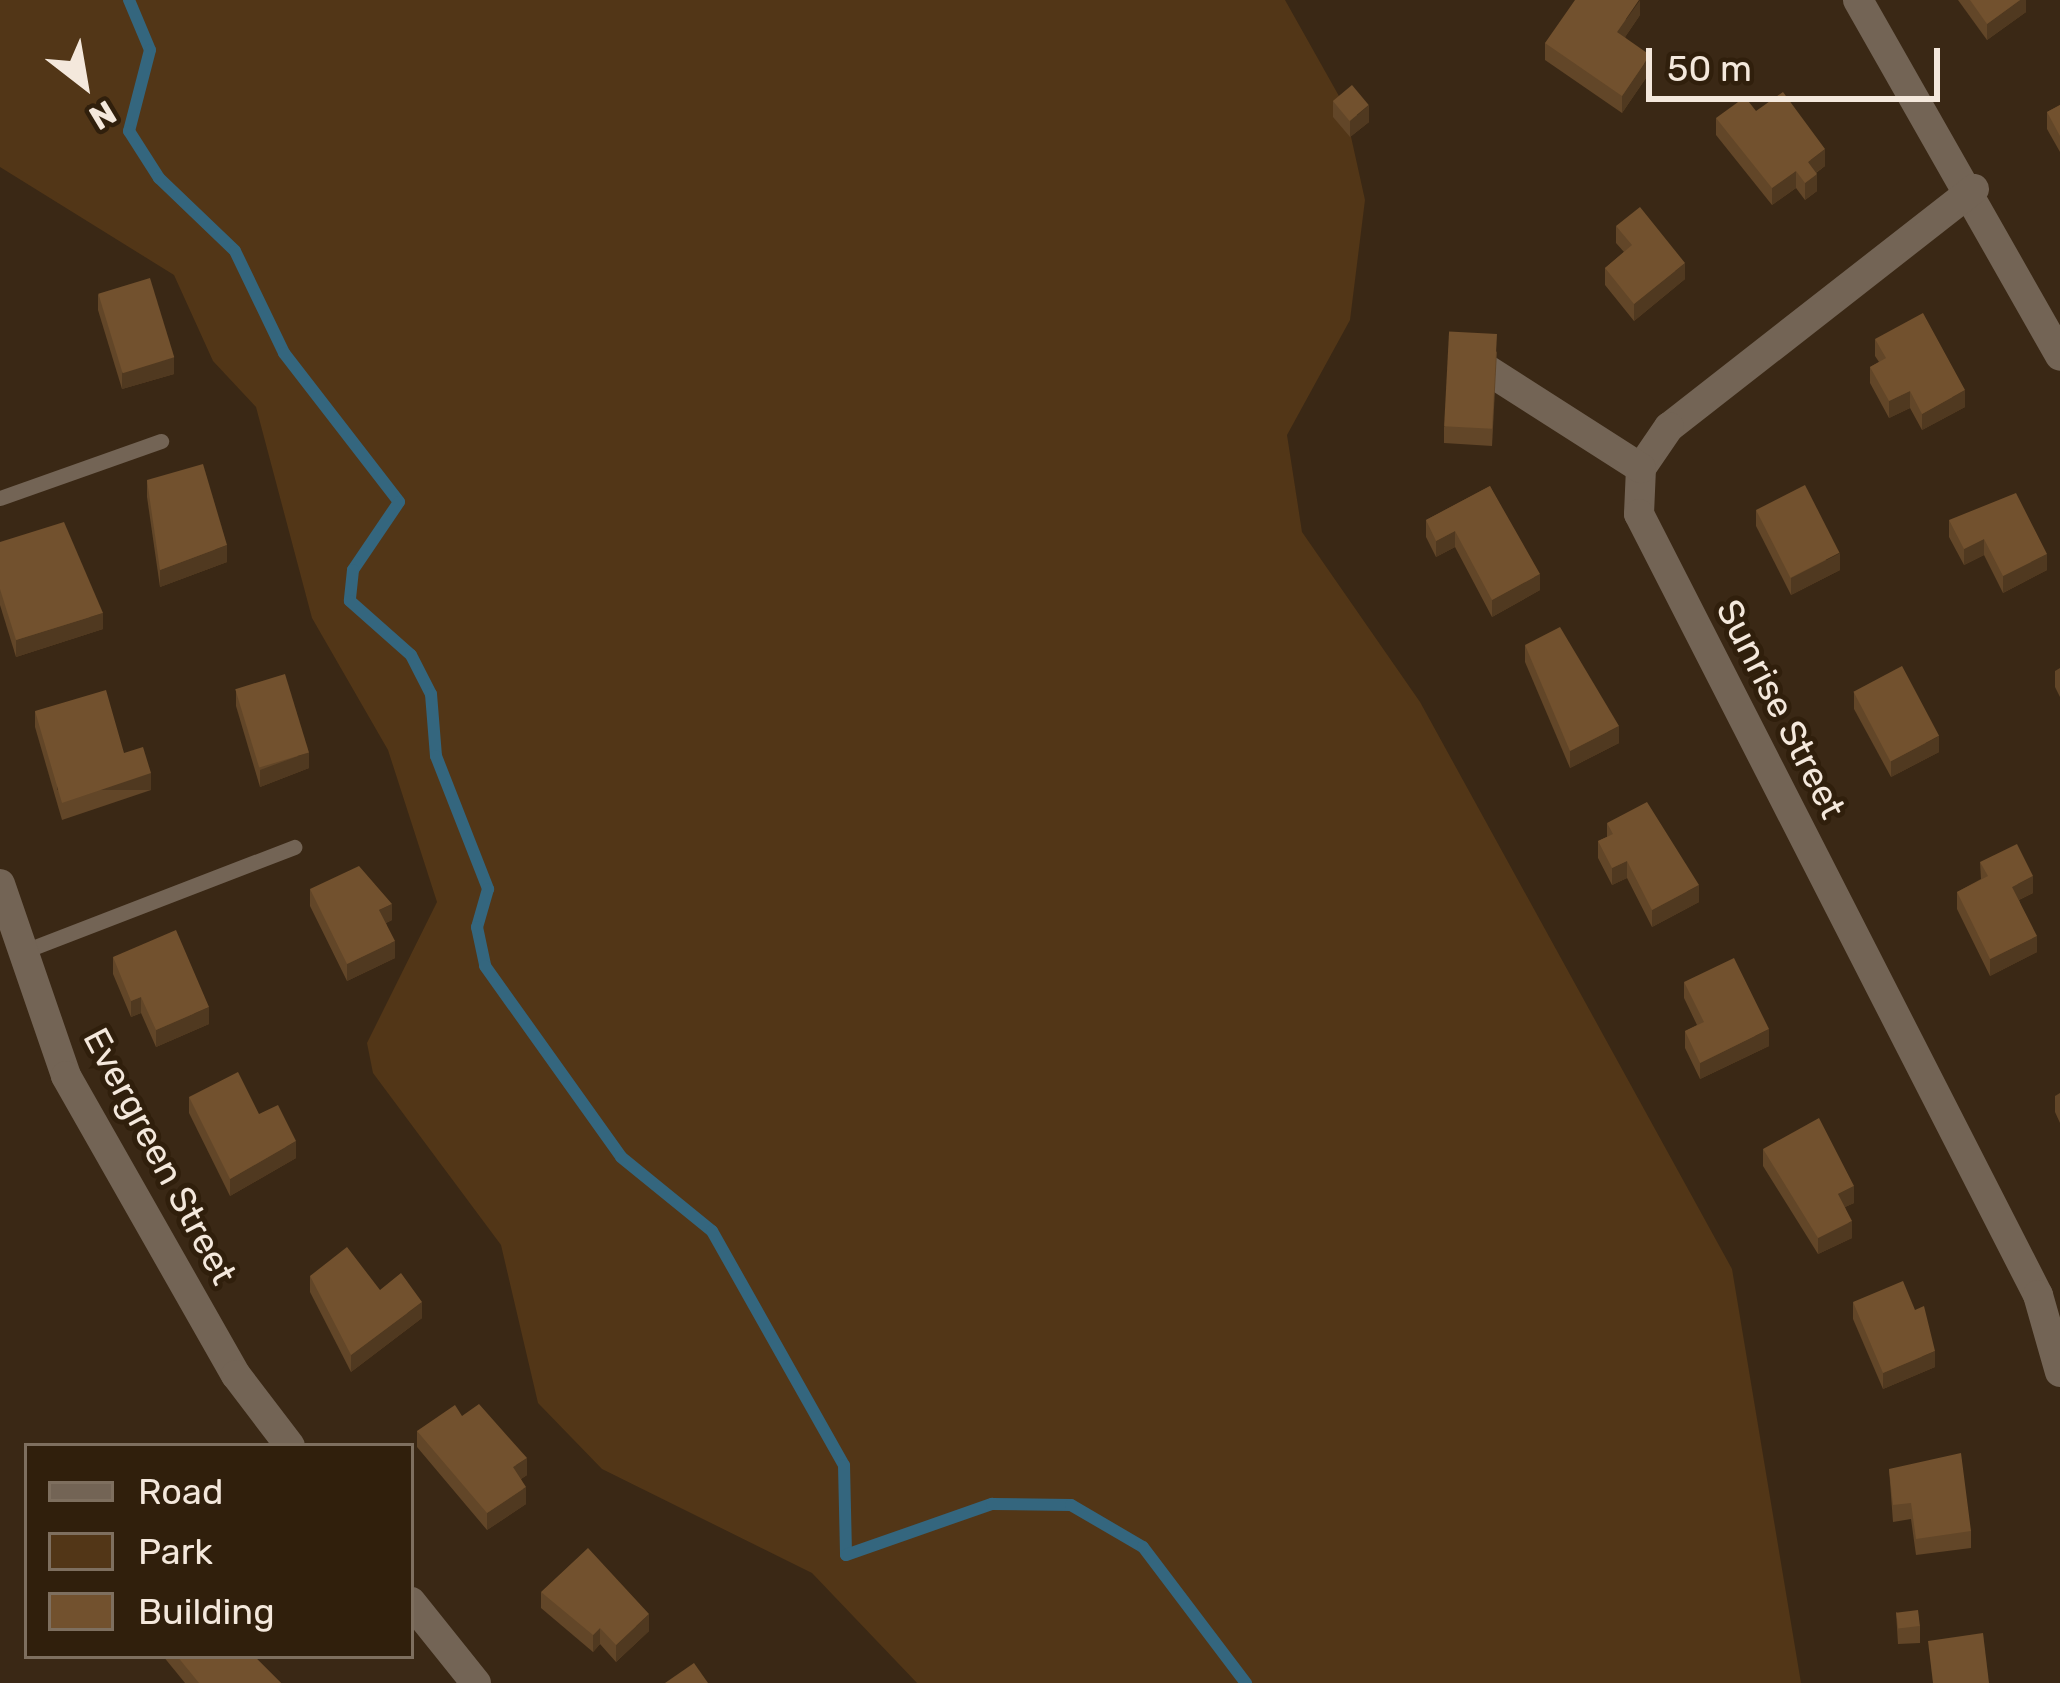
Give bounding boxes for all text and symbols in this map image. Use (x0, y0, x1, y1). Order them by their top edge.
north arrow (24, 24, 144, 144)
scale bar (1652, 24, 1946, 98)
text: 50 m (1667, 47, 1752, 90)
text: N (83, 92, 123, 138)
street label: Sunrise Street (1707, 592, 1855, 826)
street label: Evergreen Street (74, 1021, 246, 1291)
legend (24, 1443, 414, 1659)
text: Road (138, 1470, 223, 1513)
text: Park (138, 1530, 213, 1573)
text: Building (138, 1590, 275, 1633)

